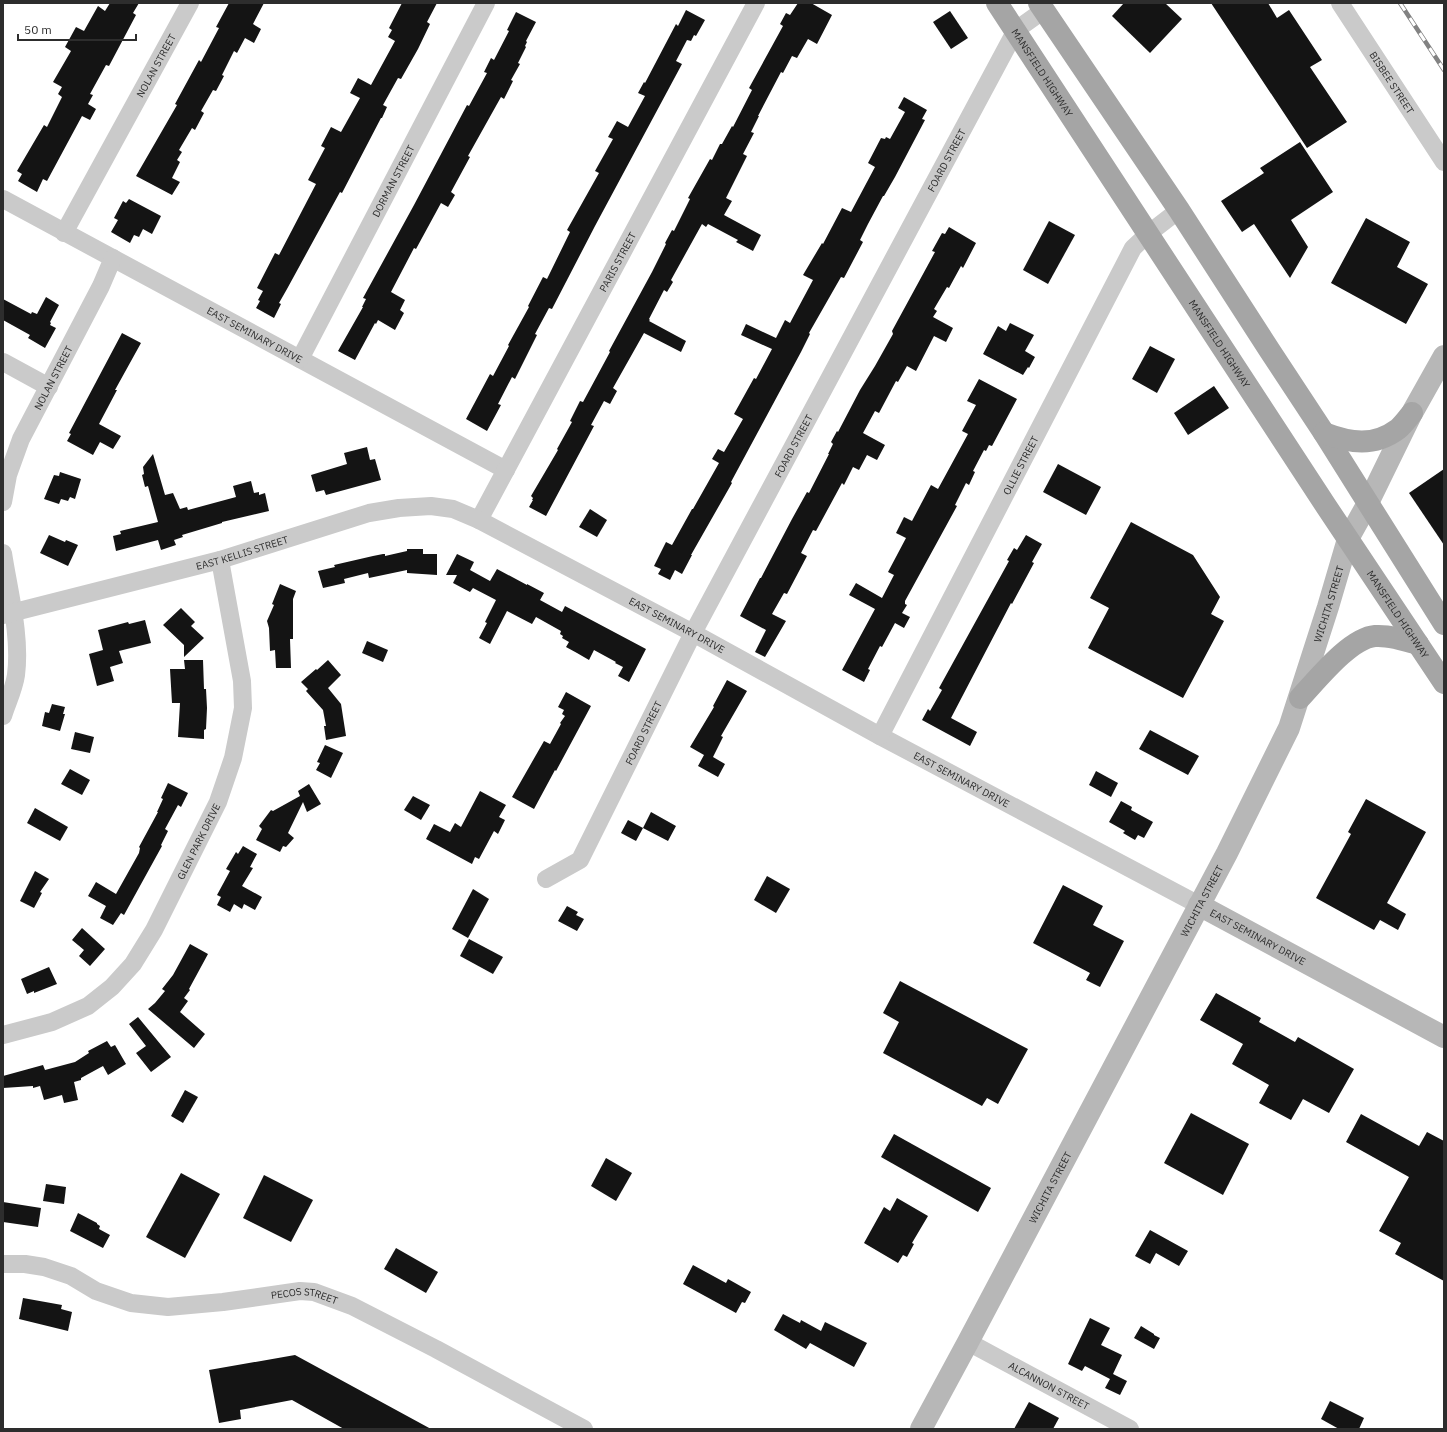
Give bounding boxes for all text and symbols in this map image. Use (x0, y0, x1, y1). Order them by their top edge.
scale bar (18, 16, 136, 42)
text: 50 m (24, 22, 52, 37)
street label: MANSFIELD HIGHWAY (1009, 26, 1076, 119)
street label: NOLAN STREET (133, 31, 179, 100)
street label: BISBEE STREET (1367, 49, 1417, 116)
street label: FOARD STREET (924, 126, 969, 194)
street label: DORMAN STREET (369, 142, 417, 219)
street label: PARIS STREET (596, 229, 639, 294)
street label: MANSFIELD HIGHWAY (1186, 297, 1253, 390)
street label: EAST SEMINARY DRIVE (205, 304, 305, 366)
street label: NOLAN STREET (31, 343, 75, 412)
street label: FOARD STREET (771, 412, 816, 479)
street label: OLLIE STREET (1000, 433, 1041, 497)
street label: EAST KELLIS STREET (194, 532, 290, 572)
street label: WICHITA STREET (1311, 564, 1346, 644)
street label: MANSFIELD HIGHWAY (1364, 568, 1432, 661)
street label: EAST SEMINARY DRIVE (627, 594, 727, 656)
street label: FOARD STREET (622, 699, 665, 767)
street label: EAST SEMINARY DRIVE (912, 749, 1012, 810)
street label: GLEN PARK DRIVE (174, 801, 223, 882)
street label: WICHITA STREET (1177, 863, 1226, 939)
street label: EAST SEMINARY DRIVE (1208, 906, 1308, 968)
street label: WICHITA STREET (1026, 1149, 1074, 1225)
street label: PECOS STREET (270, 1284, 340, 1307)
street label: ALCANNON STREET (1006, 1359, 1092, 1413)

